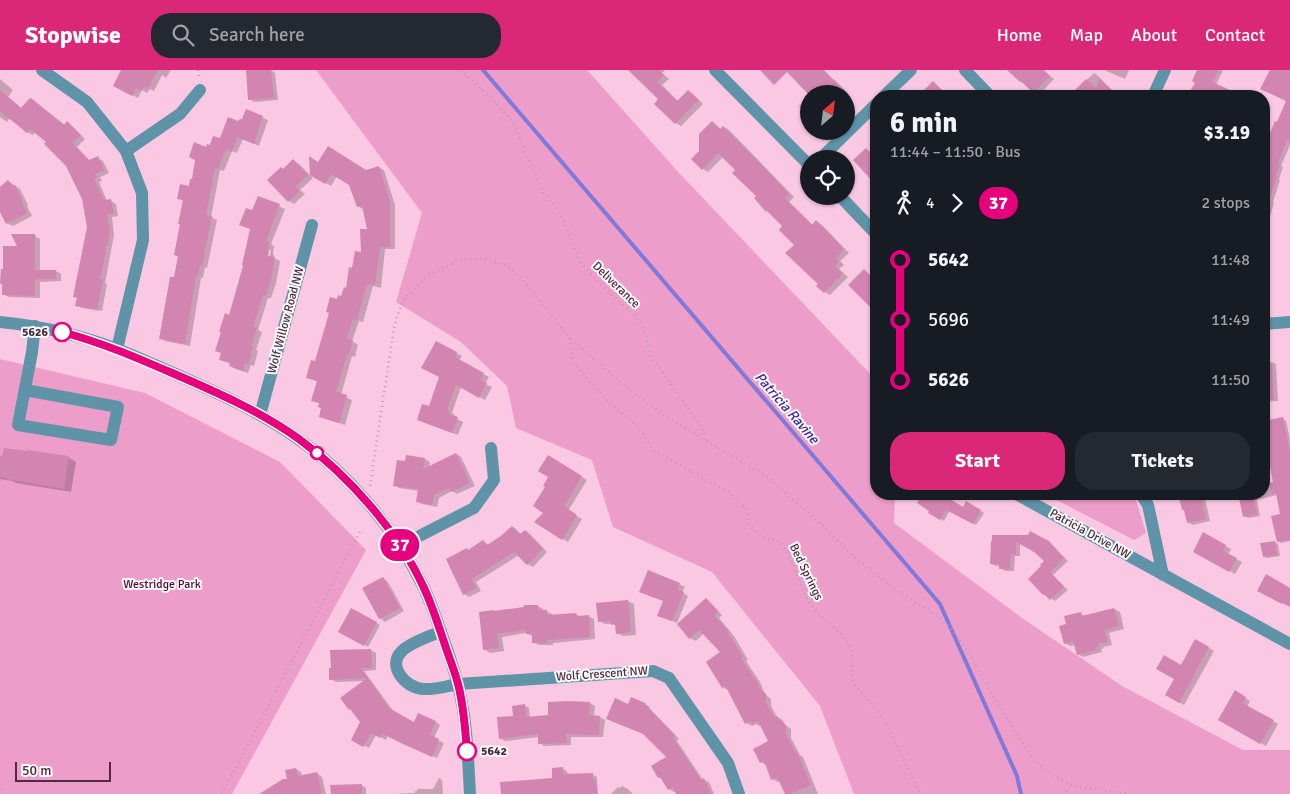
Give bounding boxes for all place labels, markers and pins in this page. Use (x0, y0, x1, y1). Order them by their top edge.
marker: 5626 (52, 322, 72, 342)
place label: 5626 (22, 325, 49, 340)
unlabelled marker (310, 446, 324, 460)
marker: 5642 (457, 741, 477, 761)
place label: 5642 (481, 744, 507, 759)

